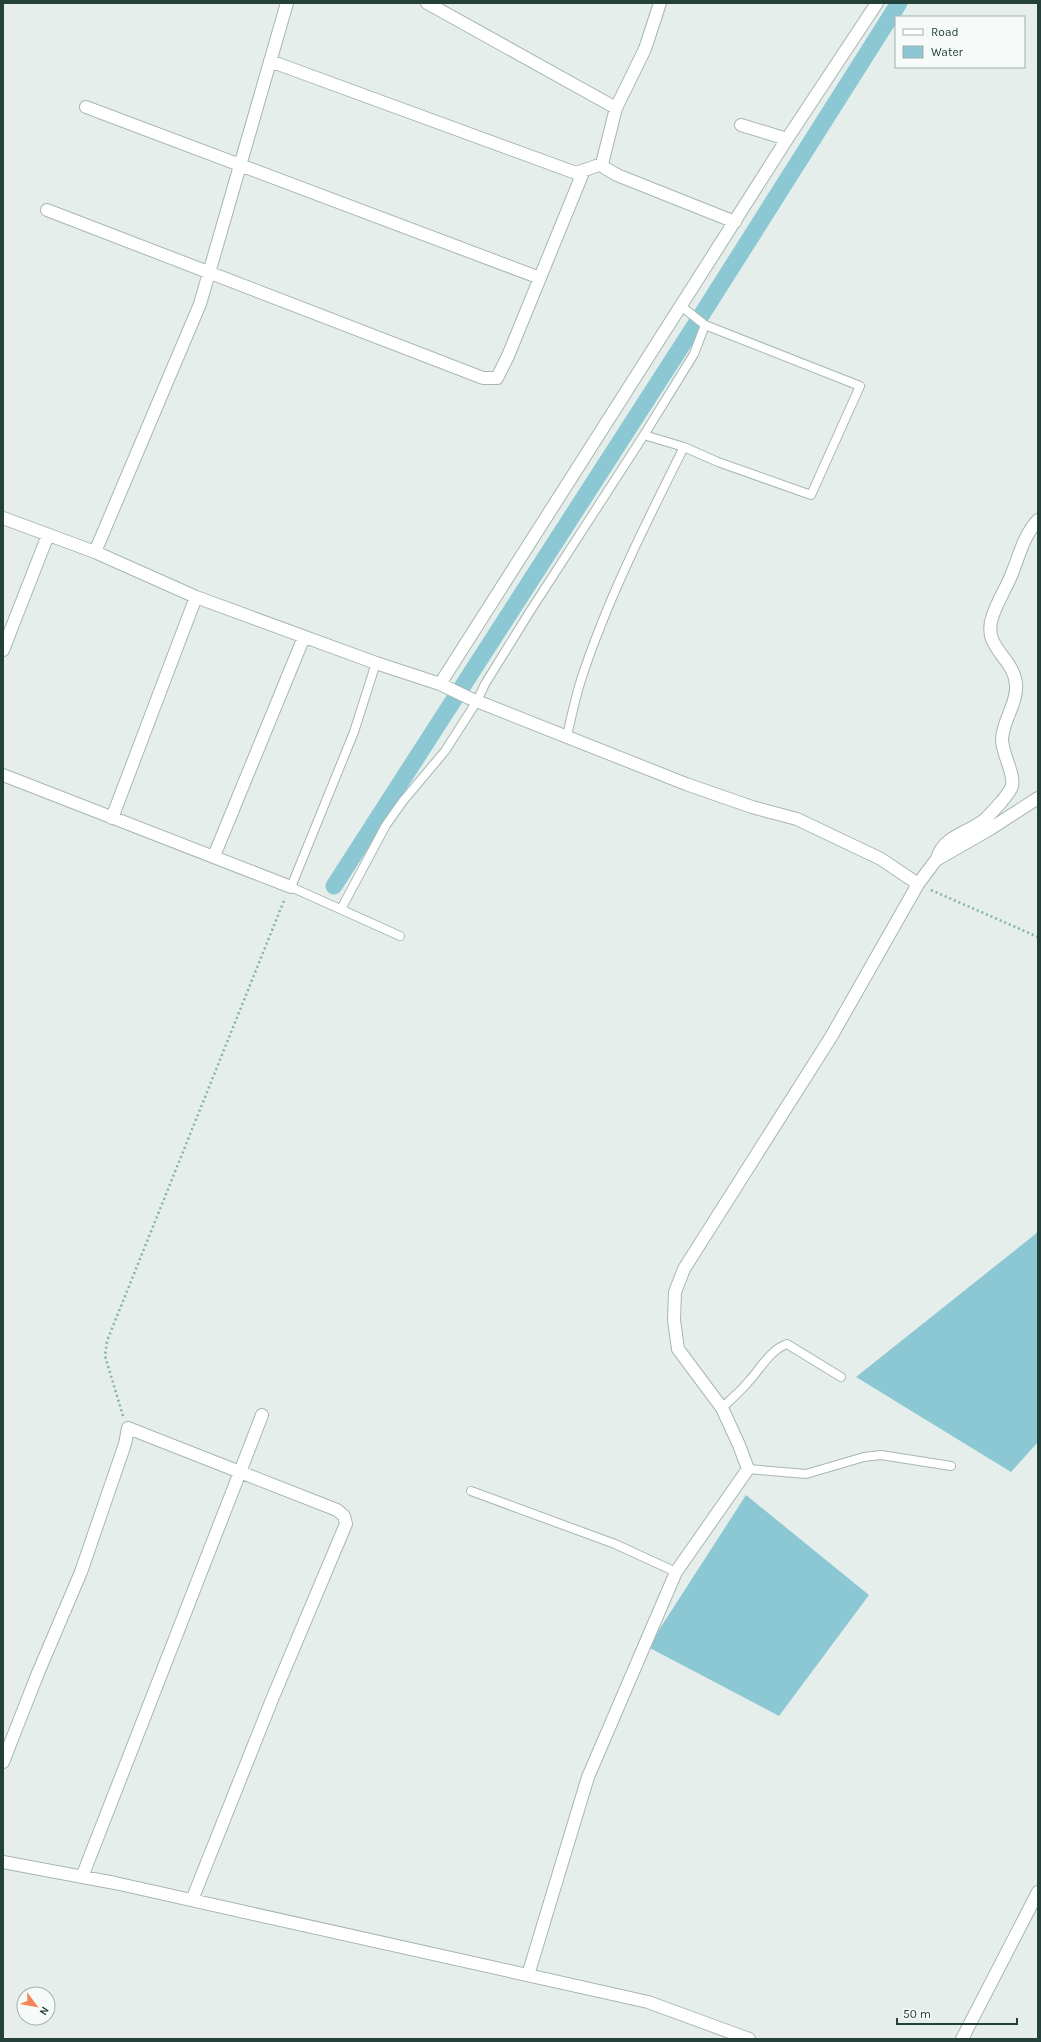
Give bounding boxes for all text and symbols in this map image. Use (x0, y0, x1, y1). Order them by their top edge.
legend (895, 16, 1025, 68)
text: Road (931, 25, 959, 39)
text: Water (931, 45, 964, 59)
north arrow (16, 1986, 56, 2026)
scale bar (897, 2000, 1017, 2026)
text: N (36, 2004, 52, 2018)
text: 50 m (903, 2007, 931, 2021)

